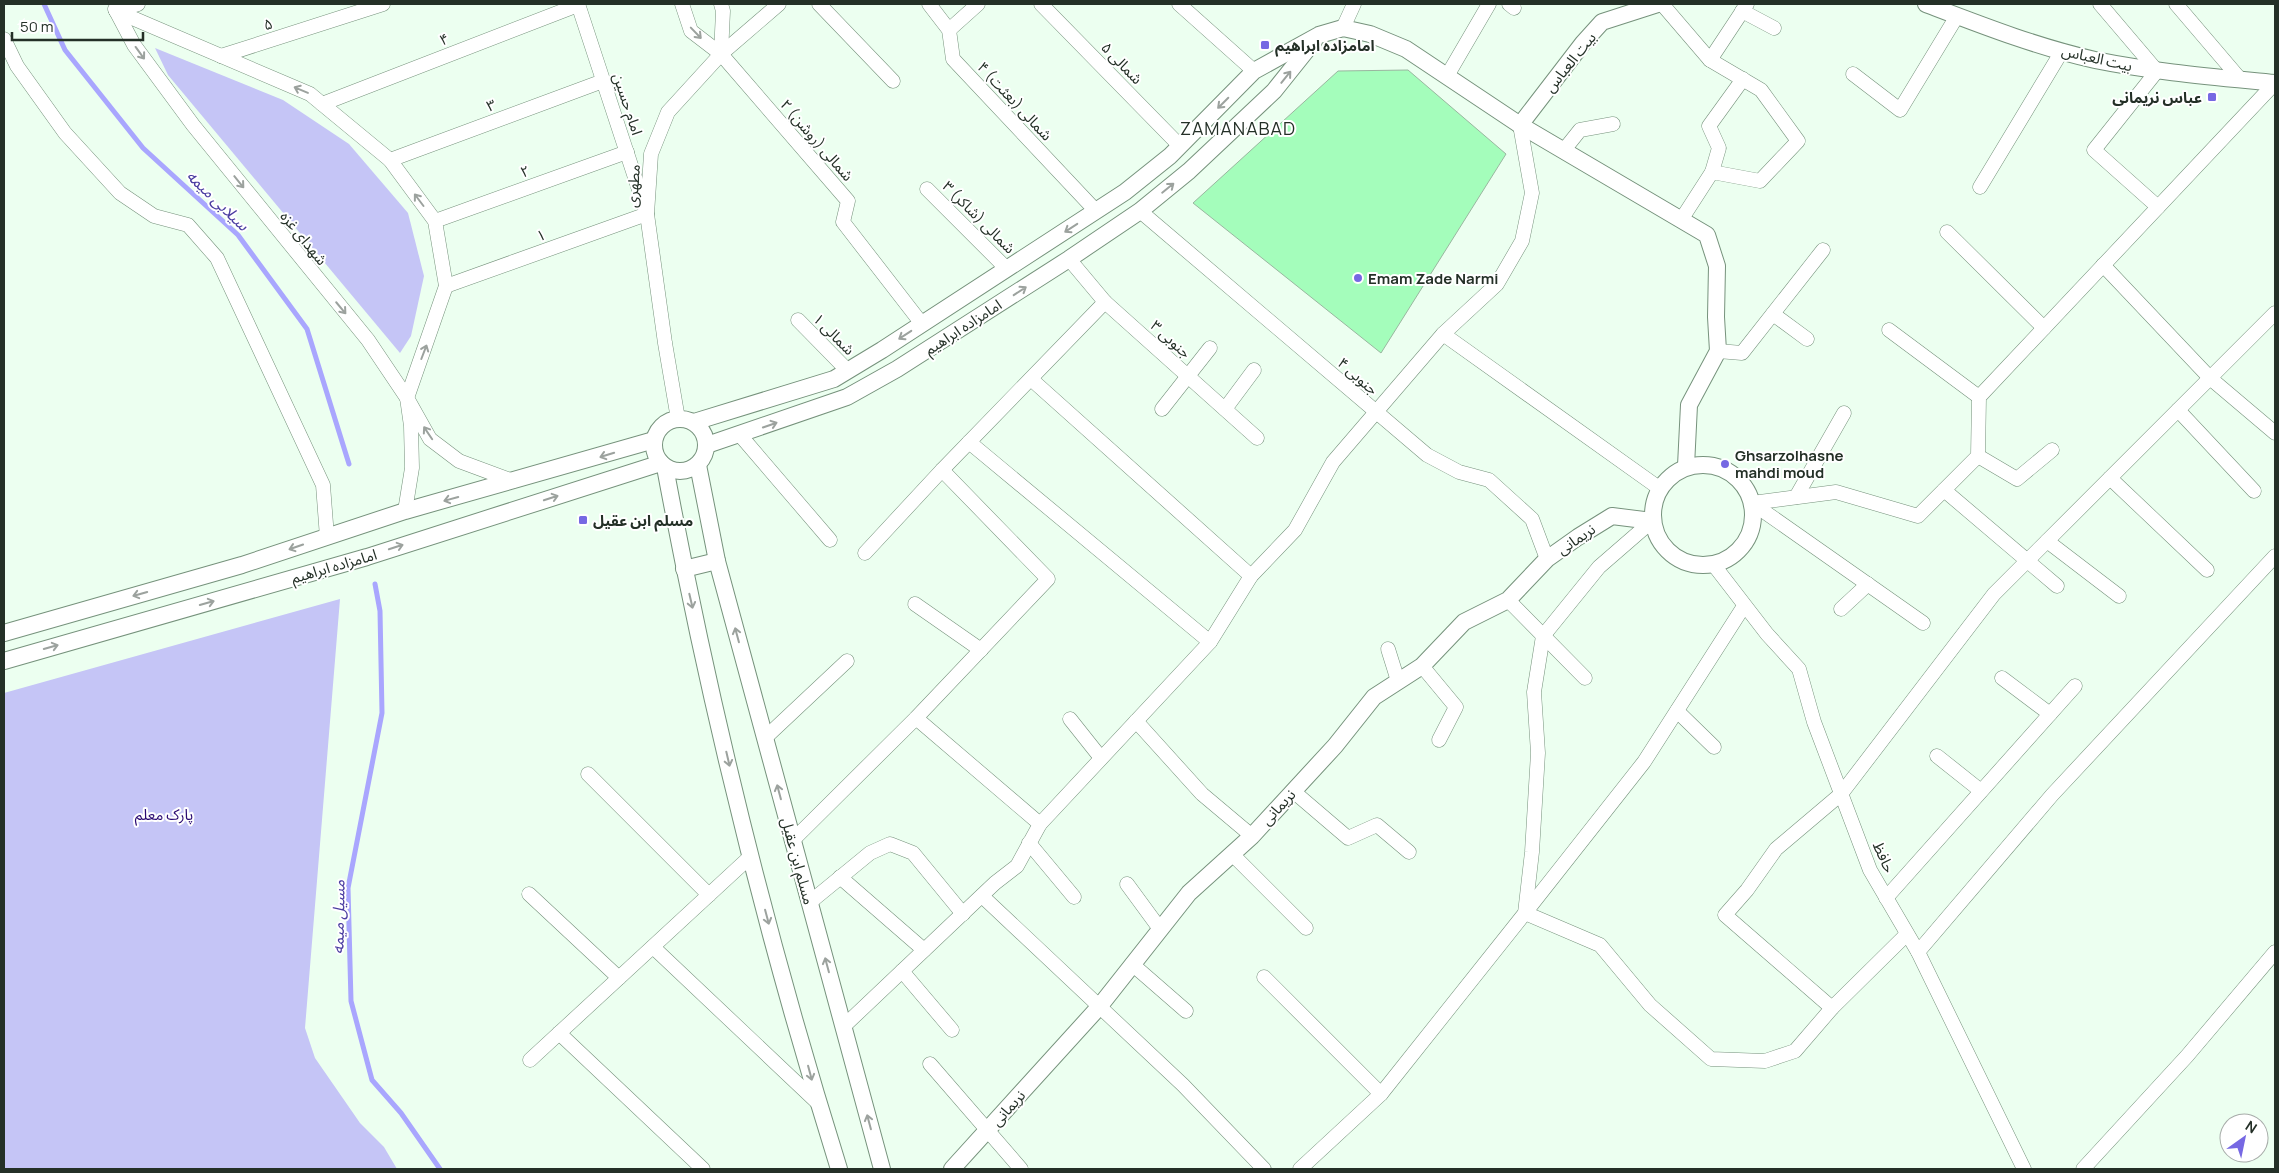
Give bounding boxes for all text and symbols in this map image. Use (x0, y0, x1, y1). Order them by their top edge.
scale bar (12, 10, 144, 42)
street label: ۵ (261, 13, 275, 35)
text: 50 m (20, 16, 54, 37)
one-way arrow (690, 27, 702, 39)
street label: بیت العباس (1539, 27, 1601, 97)
street label: ۴ (436, 28, 452, 50)
place label: امامزاده ابراهیم (1275, 35, 1375, 57)
street label: ۵ شمالی (1097, 37, 1148, 89)
marker: امامزاده ابراهیم (1259, 39, 1271, 51)
street label: بیت العباس (2060, 40, 2134, 76)
one-way arrow (135, 46, 145, 60)
street label: ۴ شمالی (بعثت) (973, 57, 1057, 145)
street label: امام حسین (607, 70, 648, 138)
one-way arrow (1280, 71, 1291, 84)
one-way arrow (294, 85, 309, 95)
place label: عباس نریمانی (2112, 87, 2202, 108)
marker: عباس نریمانی (2206, 91, 2218, 103)
street label: ۳ (483, 94, 499, 116)
street label: ۲ شمالی (روشن) (776, 95, 859, 186)
one-way arrow (1217, 97, 1229, 109)
district label: ZAMANABAD (1180, 116, 1296, 140)
street label: ۲ (517, 160, 533, 182)
street label: مطهری (621, 164, 645, 208)
water label: سیلابی میمه (182, 165, 254, 236)
one-way arrow (233, 175, 244, 188)
street label: ۳ شمالی (شاکر) (938, 176, 1020, 258)
one-way arrow (1161, 183, 1174, 194)
one-way arrow (414, 193, 424, 207)
street label: شهدای غزه (276, 206, 333, 270)
one-way arrow (1064, 223, 1078, 233)
street label: ۱ (533, 224, 549, 246)
place label: Emam Zade Narmi (1368, 268, 1498, 289)
marker: Emam Zade Narmi (1352, 272, 1364, 284)
one-way arrow (1012, 285, 1026, 295)
street label: امامزاده ابراهیم (920, 294, 1006, 361)
one-way arrow (336, 301, 347, 314)
street label: ۱ شمالی (808, 308, 860, 360)
street label: ۳ جنوبی (1146, 315, 1196, 363)
one-way arrow (898, 330, 912, 341)
one-way arrow (420, 345, 429, 360)
street label: ۴ جنوبی (1333, 352, 1383, 400)
one-way arrow (762, 420, 777, 429)
one-way arrow (423, 427, 433, 441)
place label: Ghsarzolhasne mahdi moud (1735, 445, 1843, 483)
one-way arrow (600, 450, 616, 460)
marker: Ghsarzolhasne mahdi moud (1719, 458, 1731, 470)
one-way arrow (543, 493, 559, 502)
one-way arrow (443, 494, 459, 504)
place label: مسلم ابن عقیل (593, 510, 693, 532)
marker: مسلم ابن عقیل (577, 514, 589, 526)
street label: نریمانی (1553, 519, 1599, 559)
one-way arrow (388, 542, 404, 552)
one-way arrow (288, 543, 304, 553)
street label: امامزاده ابراهیم (289, 544, 380, 589)
one-way arrow (133, 590, 149, 600)
one-way arrow (687, 592, 697, 608)
one-way arrow (199, 598, 215, 607)
one-way arrow (731, 627, 741, 643)
one-way arrow (42, 642, 58, 652)
one-way arrow (724, 750, 733, 766)
one-way arrow (774, 784, 784, 800)
street label: نریمانی (1256, 784, 1300, 830)
park label: پارک معلم (135, 804, 193, 826)
street label: مسلم ابن عقیل (775, 815, 820, 907)
street label: حافظ (1868, 838, 1900, 876)
water label: مسیل میمه (326, 879, 350, 954)
one-way arrow (763, 908, 773, 924)
one-way arrow (821, 958, 831, 974)
one-way arrow (806, 1065, 816, 1081)
street label: نریمانی (986, 1085, 1030, 1131)
north arrow (2219, 1113, 2269, 1163)
one-way arrow (864, 1115, 873, 1131)
text: N (2242, 1116, 2261, 1137)

